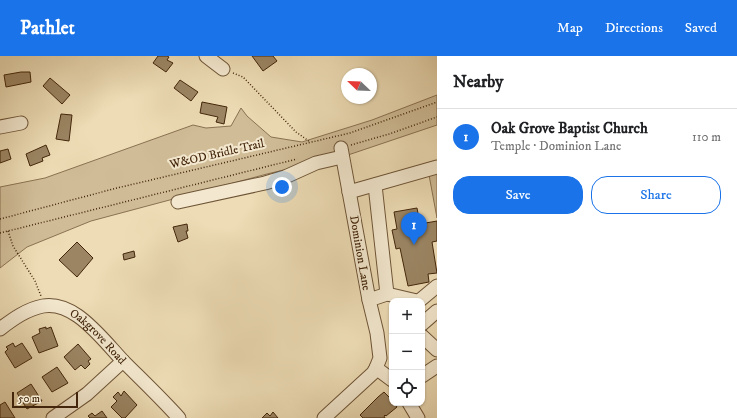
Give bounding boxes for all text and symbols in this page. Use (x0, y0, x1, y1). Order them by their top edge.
text: Pathlet (20, 17, 75, 40)
text: Map (557, 19, 583, 37)
text: Directions (605, 19, 663, 37)
text: Saved (685, 19, 717, 37)
north arrow (341, 68, 377, 104)
text: Nearby (453, 71, 503, 93)
text: Oak Grove Baptist Church (491, 119, 648, 138)
text: 1 (464, 129, 468, 145)
text: 110 m (692, 129, 721, 145)
street label: W&OD Bridle Trail (167, 136, 266, 172)
text: Temple · Dominion Lane (491, 138, 621, 154)
button: Save (453, 176, 583, 214)
button: Share (591, 176, 721, 214)
your location (272, 177, 292, 197)
pin: 1 (401, 212, 427, 245)
street label: Dominion Lane (346, 214, 374, 292)
map controls (389, 298, 425, 406)
button: + (389, 298, 425, 334)
street label: Oakgrove Road (67, 305, 130, 367)
button: − (389, 334, 425, 370)
button: locate (389, 370, 425, 406)
scale bar (12, 390, 78, 409)
text: 50 m (18, 392, 40, 406)

